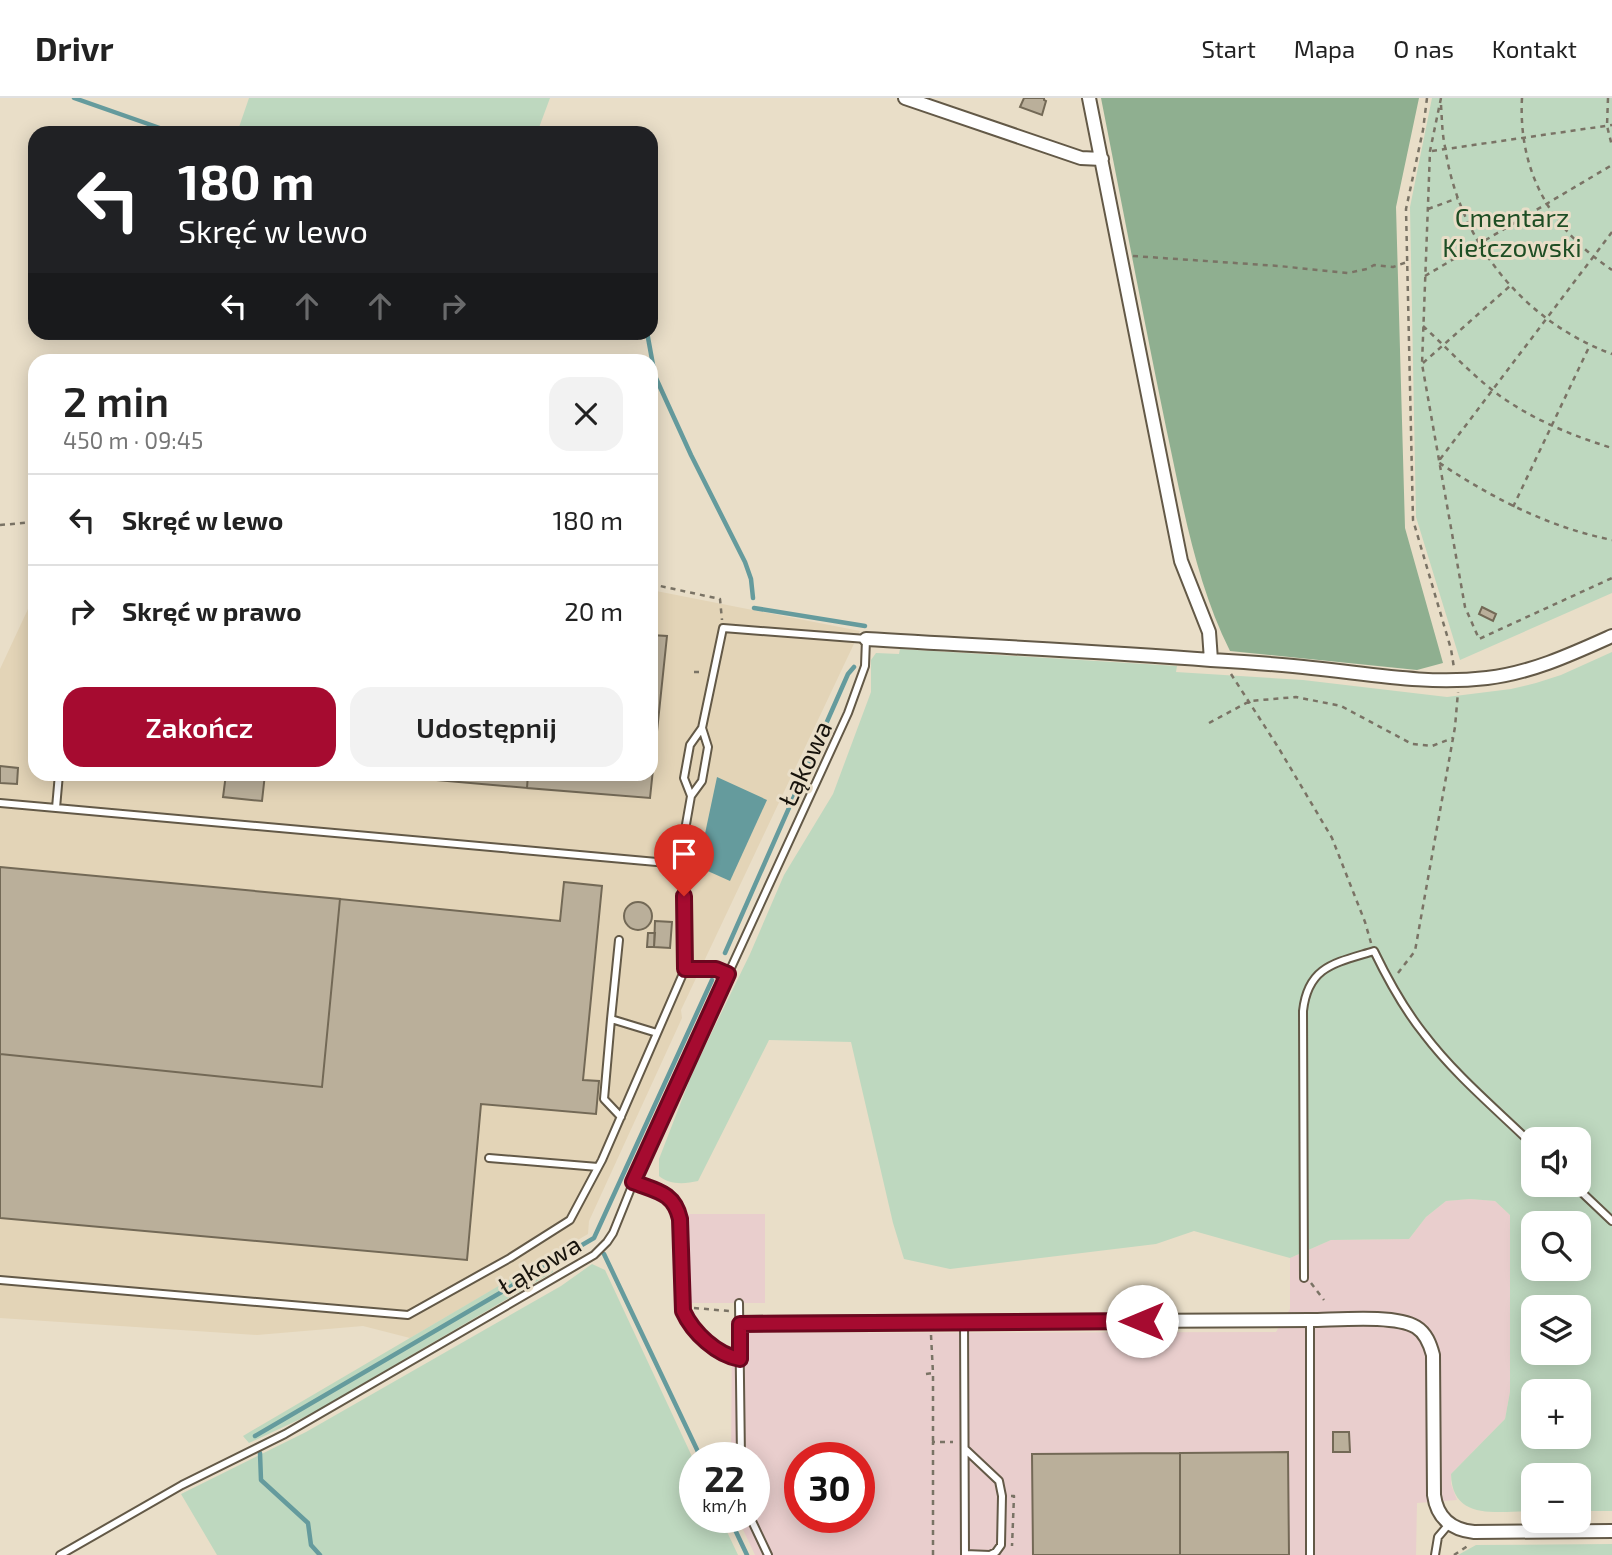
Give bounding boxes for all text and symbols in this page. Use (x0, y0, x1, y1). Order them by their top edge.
text: Drivr (35, 28, 114, 68)
text: Start (1201, 34, 1256, 63)
text: Mapa (1294, 34, 1355, 63)
text: O nas (1393, 34, 1454, 63)
text: Kontakt (1492, 34, 1577, 63)
text: 180 m (178, 151, 314, 210)
icon: left (63, 154, 154, 245)
park label: Cmentarz Kiełczowski (1442, 201, 1582, 262)
text: Skręć w lewo (178, 211, 368, 249)
icon: left (215, 287, 253, 325)
icon: ahead (288, 287, 326, 325)
icon: ahead (361, 287, 399, 325)
icon: right (434, 287, 472, 325)
text: 2 min (63, 375, 169, 425)
button: close (549, 377, 623, 451)
text: 450 m · 09:45 (63, 426, 203, 454)
icon: left (63, 501, 101, 539)
text: Skręć w lewo (122, 504, 283, 535)
text: 180 m (553, 504, 623, 535)
icon: right (63, 592, 101, 630)
text: Skręć w prawo (122, 595, 302, 626)
text: 20 m (564, 595, 623, 626)
button: Zakończ (63, 687, 336, 767)
button: Udostępnij (350, 687, 623, 767)
street label: Łąkowa (771, 715, 837, 811)
pin (654, 824, 714, 896)
icon: arrive (665, 835, 703, 873)
map controls (1521, 1127, 1591, 1533)
button: sound (1521, 1127, 1591, 1197)
button: search (1521, 1211, 1591, 1281)
street label: Łąkowa (492, 1227, 586, 1301)
position arrow (1105, 1284, 1179, 1358)
button: layers (1521, 1295, 1591, 1365)
button: + (1521, 1379, 1591, 1449)
speed limit sign: 30 (784, 1442, 875, 1533)
text: 22 (704, 1457, 745, 1499)
button: − (1521, 1463, 1591, 1533)
text: km/h (702, 1494, 747, 1516)

